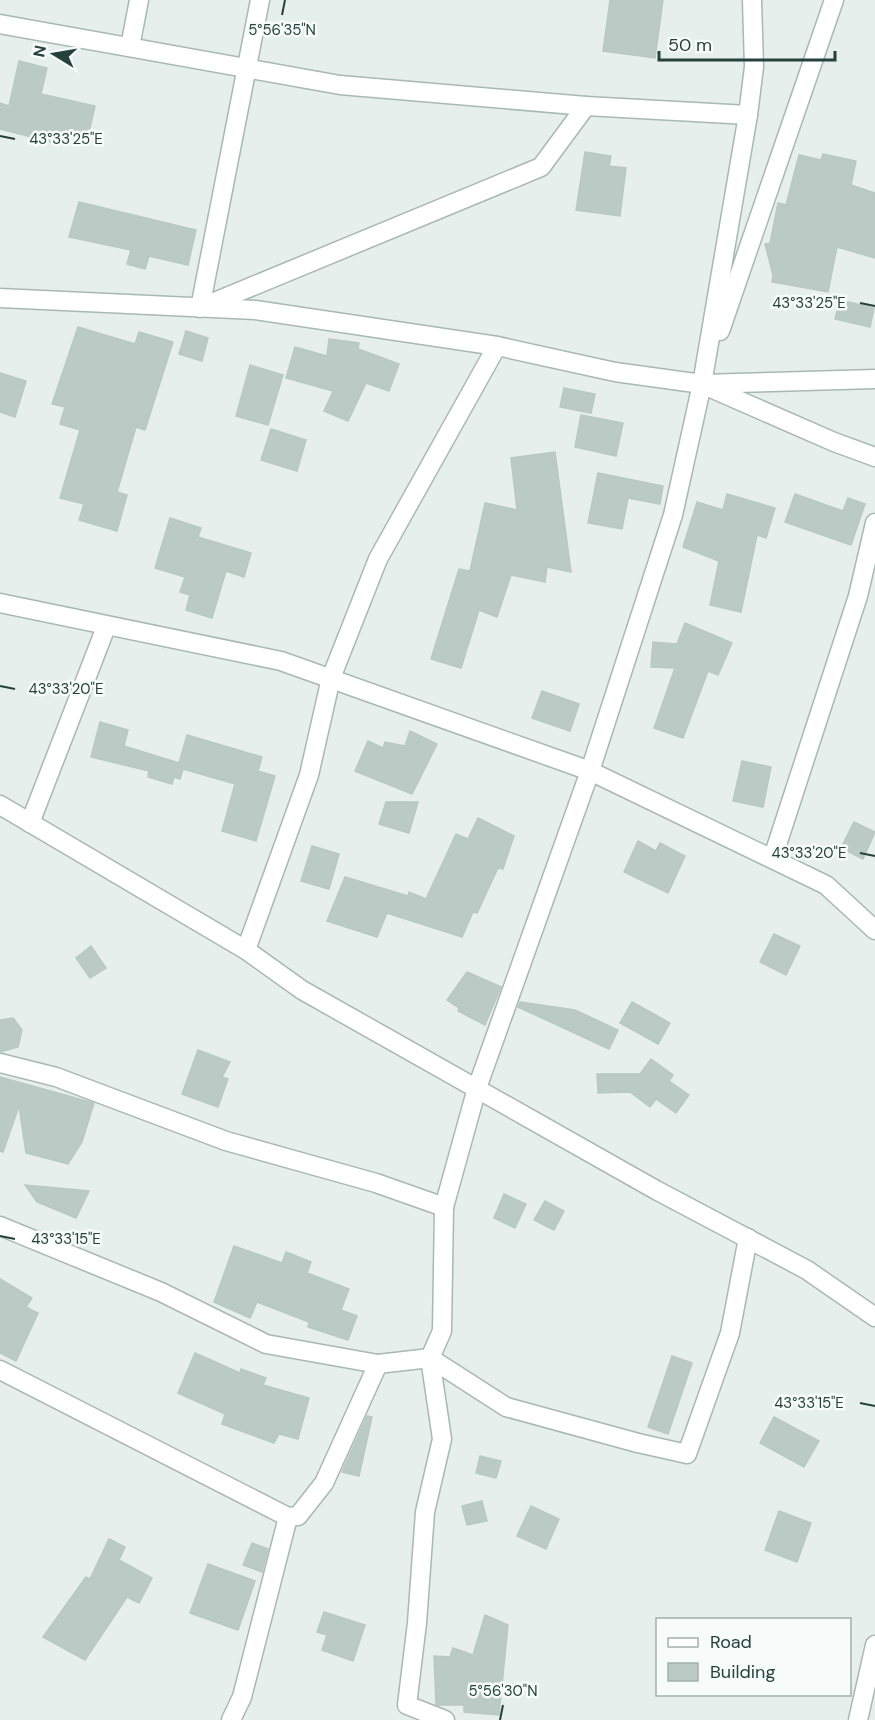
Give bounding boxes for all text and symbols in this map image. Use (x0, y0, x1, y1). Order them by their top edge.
text: 5°56'35"N (248, 20, 316, 40)
north arrow (24, 24, 84, 84)
scale bar (659, 24, 834, 62)
text: 50 m (668, 33, 712, 57)
text: N (28, 44, 51, 59)
text: 43°33'25"E (29, 129, 103, 149)
text: 43°33'25"E (772, 293, 846, 313)
text: 43°33'20"E (29, 679, 103, 699)
text: 43°33'20"E (772, 843, 846, 863)
text: 43°33'15"E (31, 1229, 101, 1249)
text: 43°33'15"E (774, 1393, 844, 1413)
legend (656, 1618, 851, 1696)
text: Road (710, 1630, 752, 1654)
text: Building (710, 1660, 775, 1684)
text: 5°56'30"N (468, 1681, 538, 1701)

